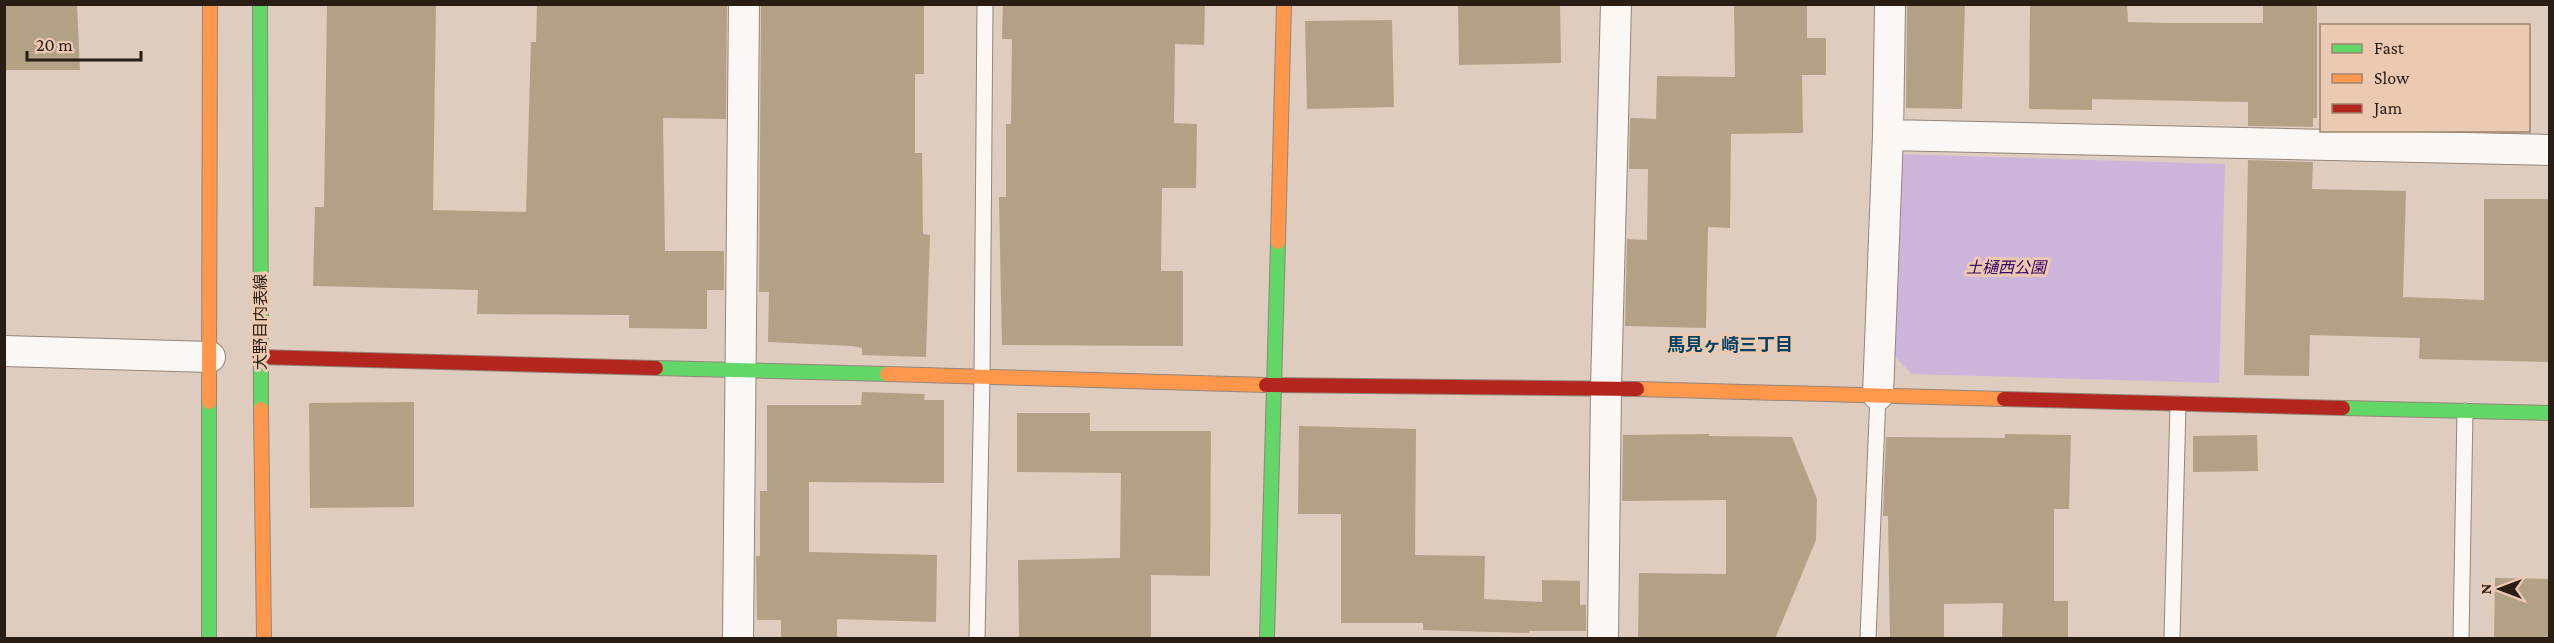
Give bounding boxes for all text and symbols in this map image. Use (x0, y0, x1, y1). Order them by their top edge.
scale bar (27, 24, 141, 62)
legend (2320, 24, 2530, 132)
text: 20 m (36, 35, 73, 55)
text: Fast (2374, 38, 2405, 58)
text: Slow (2374, 68, 2410, 88)
text: Jam (2372, 98, 2403, 118)
park label: 土樋西公園 (1966, 259, 2048, 276)
street label: 大野目内表線 (252, 274, 269, 370)
district label: 馬見ヶ崎三丁目 (1667, 335, 1793, 355)
north arrow (2470, 559, 2530, 619)
text: N (2477, 583, 2494, 594)

